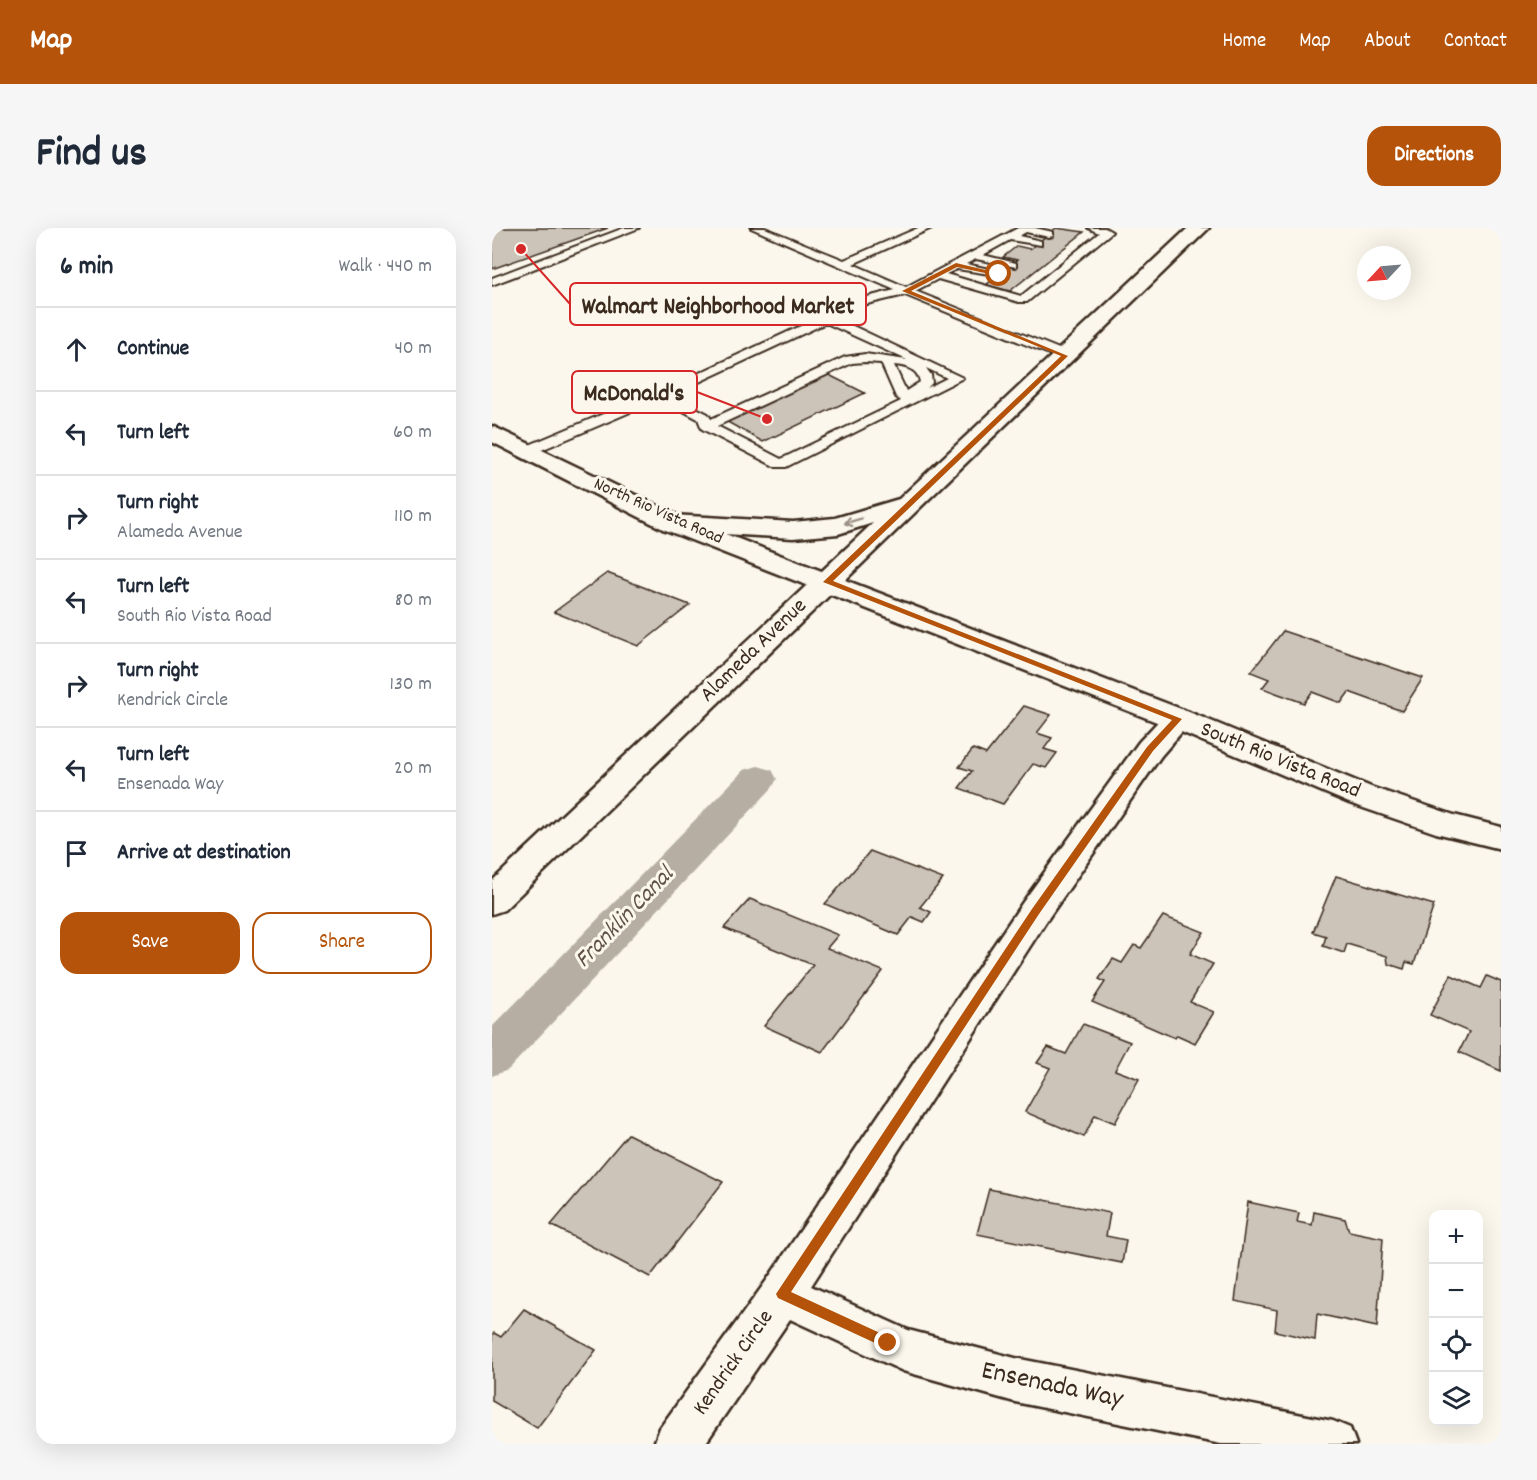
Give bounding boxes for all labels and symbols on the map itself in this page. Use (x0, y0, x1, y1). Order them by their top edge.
north arrow (1357, 246, 1411, 300)
route start (985, 260, 1011, 286)
callout: Walmart Neighborhood Market (570, 283, 866, 325)
text: Walmart Neighborhood Market (582, 291, 854, 325)
callout: McDonald's (572, 371, 697, 413)
text: McDonald's (584, 378, 684, 412)
street label: North Rio Vista Road (589, 472, 727, 552)
one-way arrow (844, 516, 863, 527)
street label: Alameda Avenue (694, 592, 814, 710)
street label: South Rio Vista Road (1195, 715, 1365, 807)
water label: Franklin Canal (568, 858, 684, 976)
street label: Kendrick Circle (686, 1304, 782, 1422)
route end (874, 1329, 900, 1355)
street label: Ensenada Way (978, 1352, 1127, 1420)

